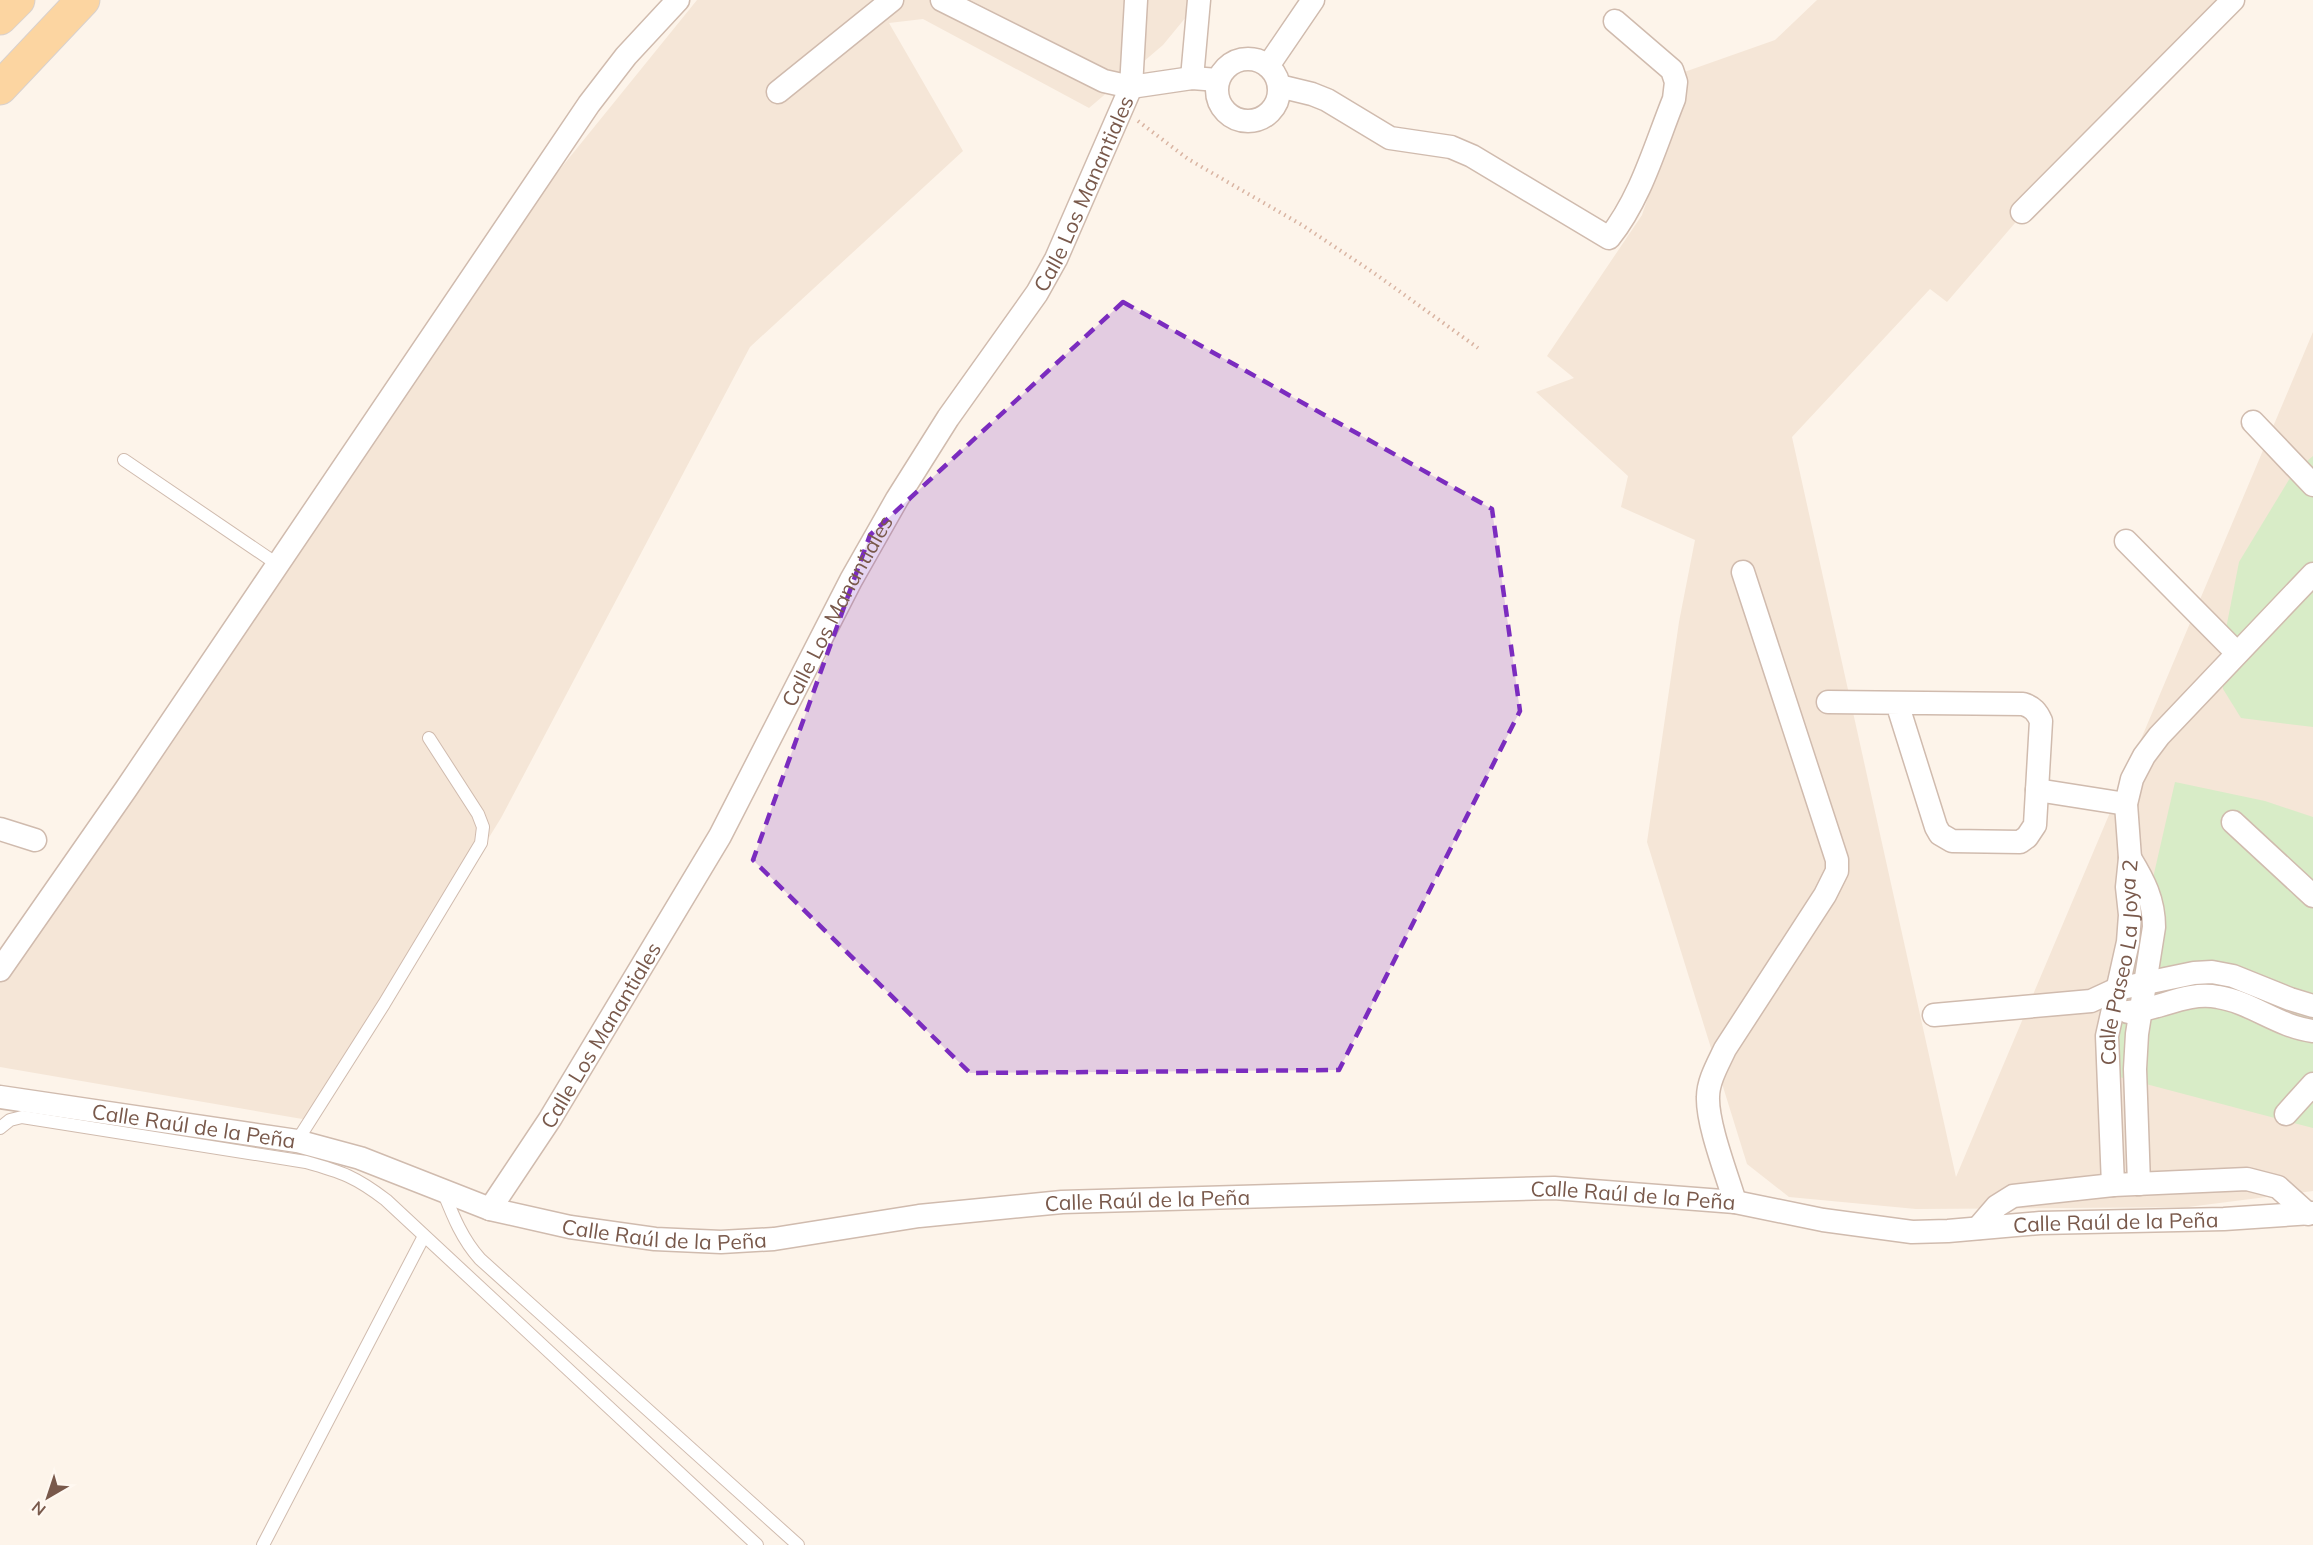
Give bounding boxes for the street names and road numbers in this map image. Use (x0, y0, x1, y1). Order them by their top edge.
street label: Calle Los Manantiales (1027, 91, 1139, 296)
street label: Calle Los Manantiales (776, 511, 898, 711)
street label: Calle Paseo La Joya 2 (2094, 858, 2143, 1066)
street label: Calle Los Manantiales (535, 937, 666, 1133)
street label: Calle Raúl de la Peña (90, 1098, 297, 1154)
street label: Calle Raúl de la Peña (1530, 1175, 1736, 1215)
street label: Calle Raúl de la Peña (1043, 1184, 1250, 1217)
street label: Calle Raúl de la Peña (2012, 1206, 2219, 1238)
street label: Calle Raúl de la Peña (559, 1213, 767, 1255)

